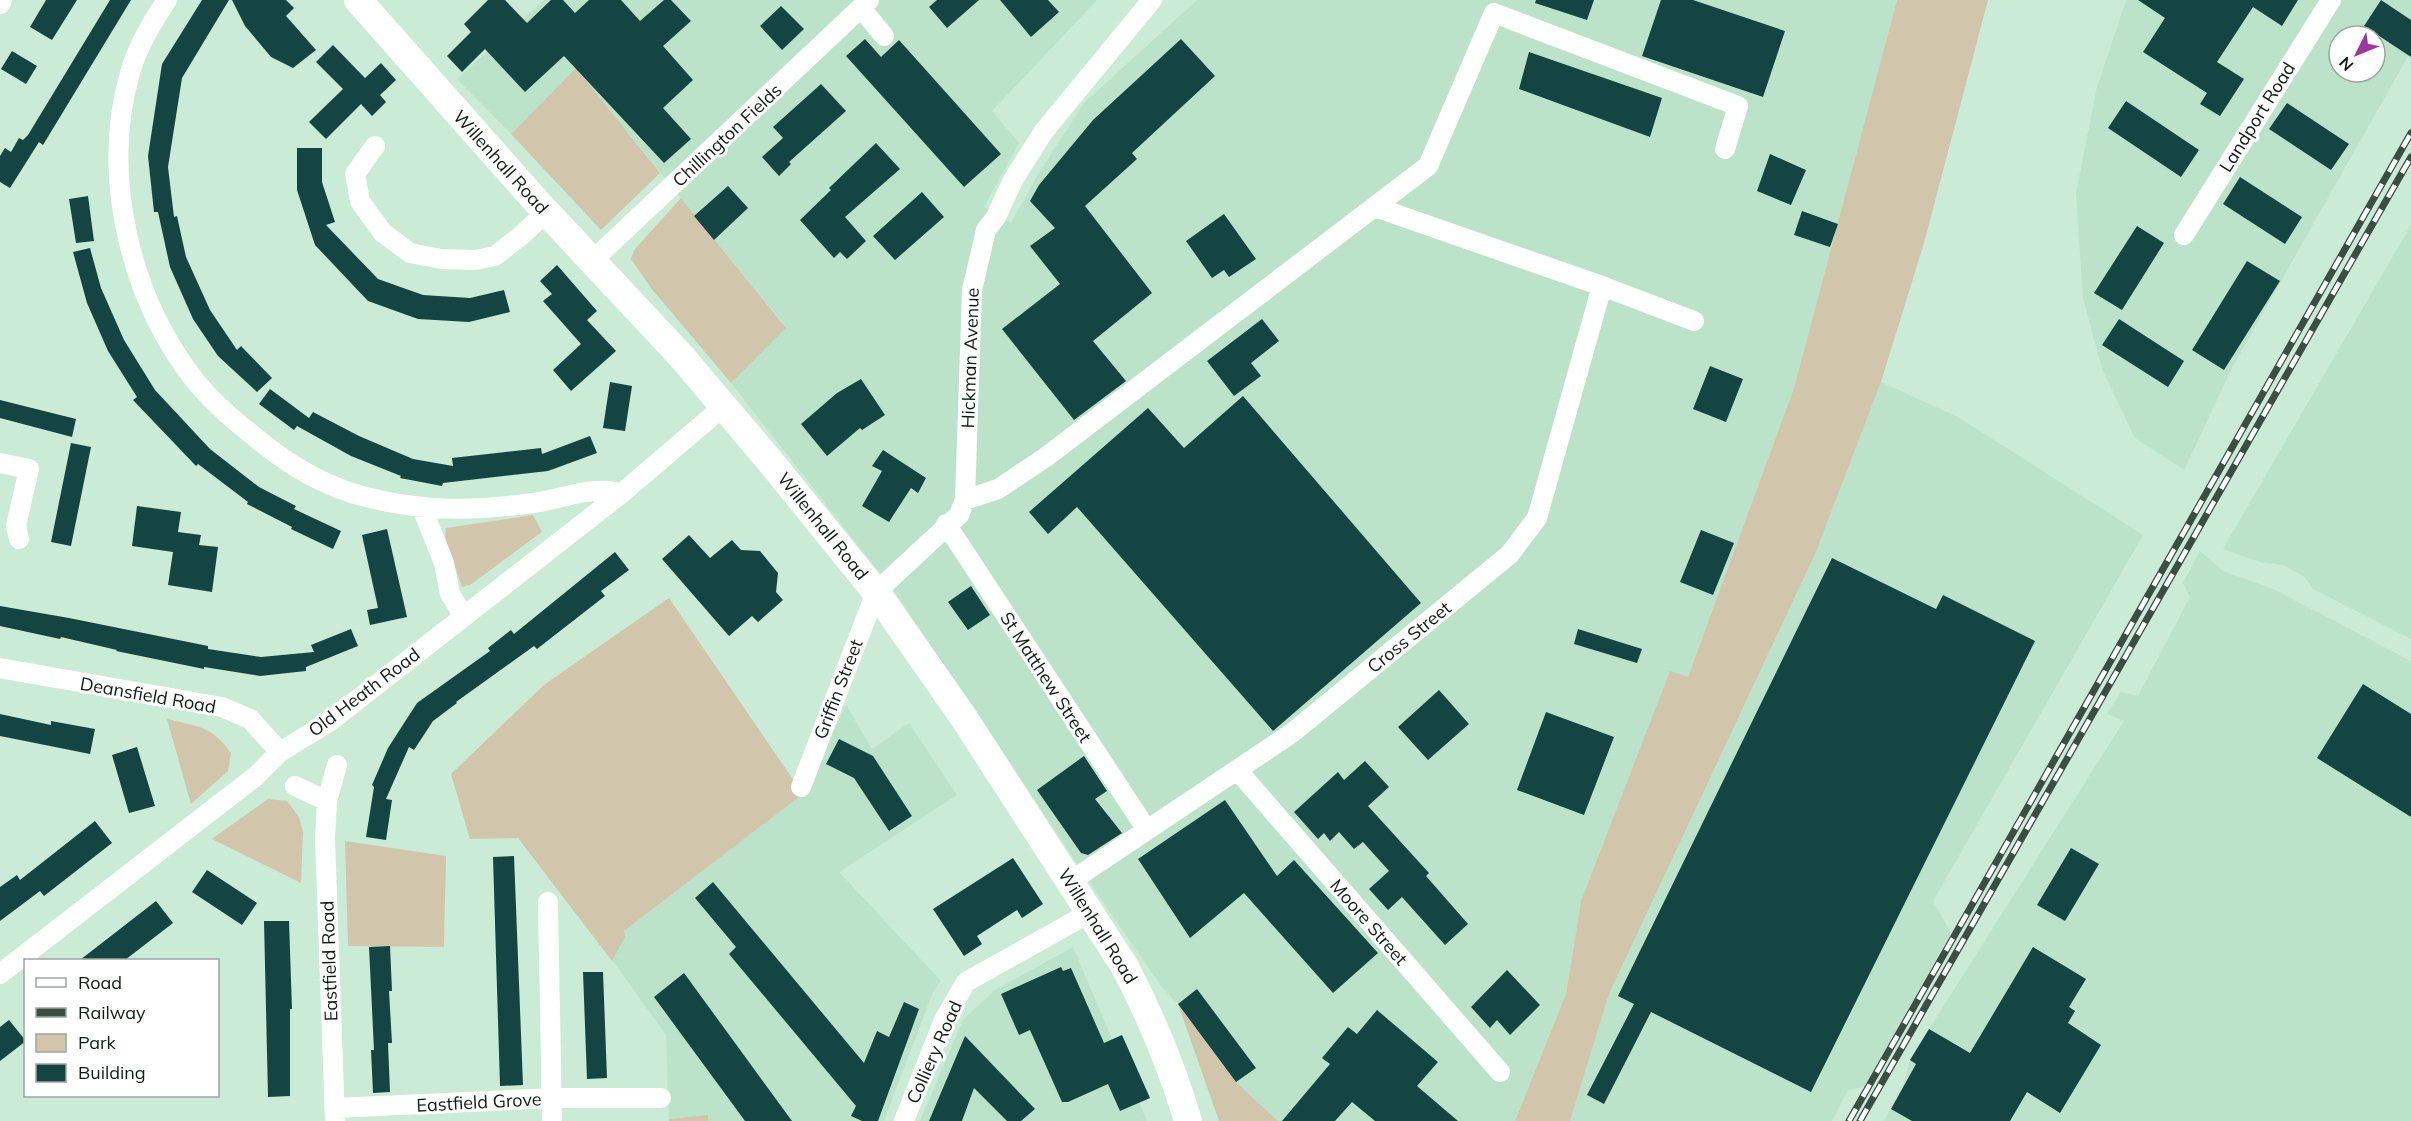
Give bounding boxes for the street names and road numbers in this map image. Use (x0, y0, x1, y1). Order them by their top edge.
street label: Landport Road (2214, 58, 2300, 176)
street label: Chillington Fields (667, 78, 787, 192)
street label: Willenhall Road (448, 105, 554, 219)
street label: Hickman Avenue (956, 287, 984, 429)
street label: Willenhall Road (773, 467, 873, 585)
street label: Cross Street (1362, 596, 1456, 678)
street label: St Matthew Street (995, 607, 1097, 747)
street label: Griffin Street (808, 636, 868, 742)
street label: Old Heath Road (304, 643, 424, 741)
street label: Deansfield Road (78, 672, 218, 718)
street label: Willenhall Road (1053, 864, 1143, 988)
street label: Moore Street (1325, 874, 1413, 970)
street label: Eastfield Road (315, 900, 343, 1022)
street label: Colliery Road (901, 997, 967, 1107)
street label: Eastfield Grove (416, 1087, 542, 1117)

